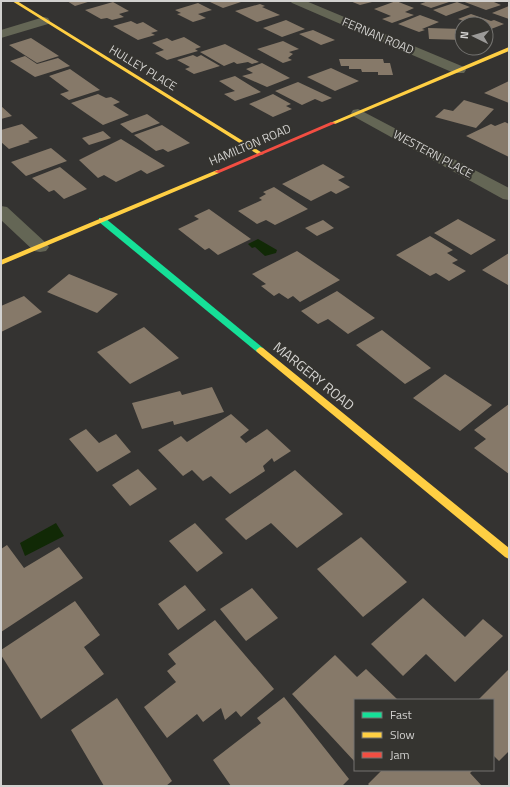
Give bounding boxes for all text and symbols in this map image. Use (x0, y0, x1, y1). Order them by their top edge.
street label: FERNAN ROAD (339, 12, 417, 59)
north arrow (454, 16, 494, 56)
text: N (456, 31, 472, 40)
street label: HULLEY PLACE (106, 40, 181, 95)
street label: HAMILTON ROAD (206, 119, 294, 170)
street label: WESTERN PLACE (390, 125, 477, 183)
street label: MARGERY ROAD (269, 336, 359, 415)
legend (354, 699, 494, 771)
text: Fast (390, 705, 413, 724)
text: Slow (390, 725, 415, 744)
text: Jam (390, 745, 410, 764)

